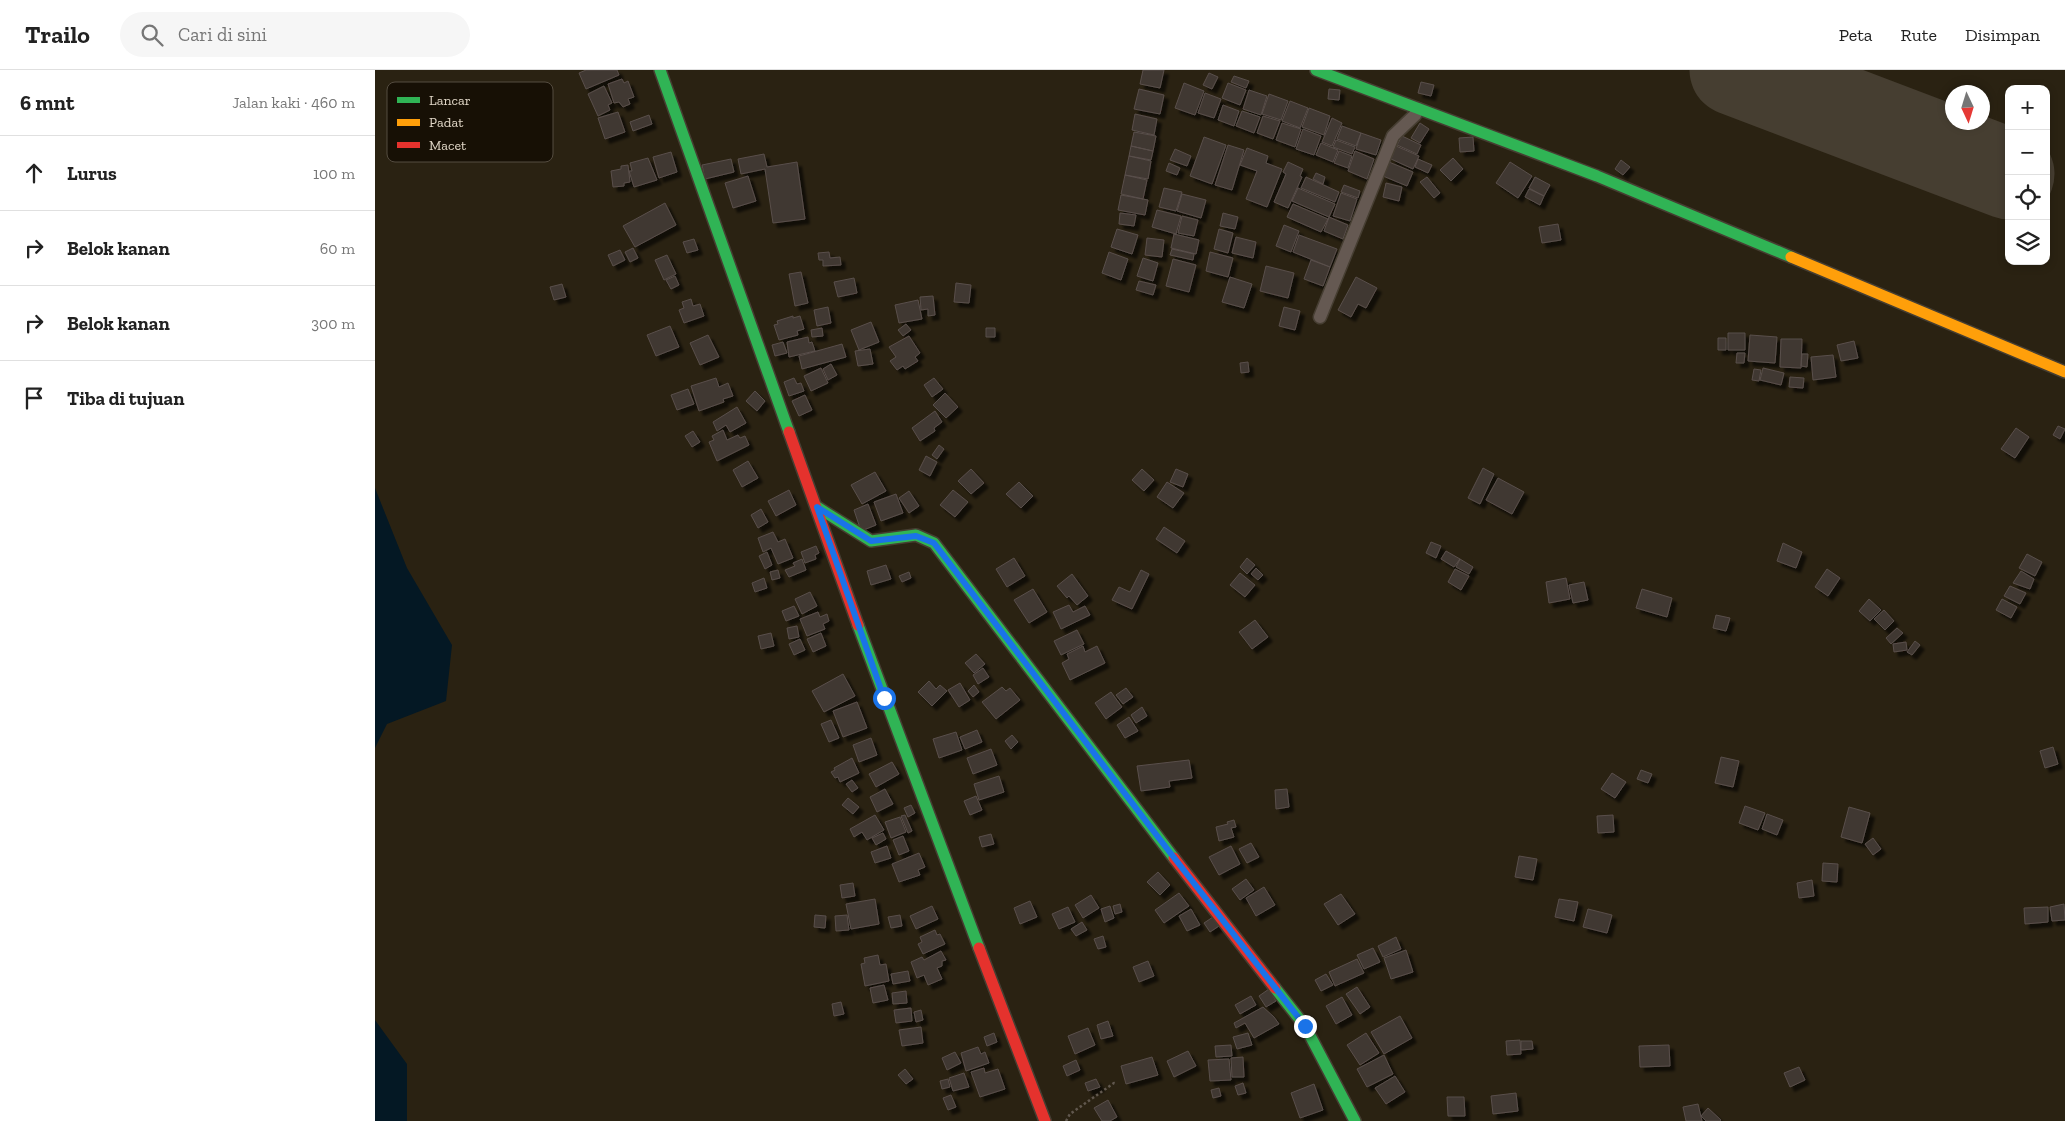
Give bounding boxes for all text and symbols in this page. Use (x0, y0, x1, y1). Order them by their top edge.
search box (120, 12, 470, 57)
text: Trailo (25, 20, 90, 49)
icon: search (138, 21, 166, 49)
text: Cari di sini (178, 23, 267, 46)
text: Peta (1839, 24, 1873, 46)
text: Rute (1901, 24, 1937, 46)
text: Disimpan (1965, 24, 2040, 46)
legend (387, 82, 553, 162)
north arrow (1945, 85, 1990, 130)
map controls (2005, 85, 2050, 265)
button: + (2005, 85, 2050, 130)
text: 6 mnt (20, 90, 74, 115)
text: Lancar (429, 92, 471, 109)
text: Jalan kaki · 460 m (232, 93, 355, 112)
text: Padat (429, 114, 464, 131)
button: − (2005, 130, 2050, 175)
text: Macet (429, 137, 467, 154)
icon: ahead (20, 159, 48, 187)
text: Lurus (67, 162, 117, 185)
text: 100 m (313, 164, 355, 183)
button: locate (2005, 175, 2050, 220)
button: layers (2005, 220, 2050, 265)
icon: right (20, 234, 48, 262)
text: Belok kanan (67, 237, 170, 260)
text: 60 m (320, 239, 355, 258)
icon: right (20, 309, 48, 337)
text: Belok kanan (67, 312, 170, 335)
text: 300 m (311, 314, 355, 333)
icon: arrive (20, 384, 48, 412)
text: Tiba di tujuan (67, 387, 184, 410)
route start (873, 687, 896, 710)
route end (1294, 1015, 1317, 1038)

